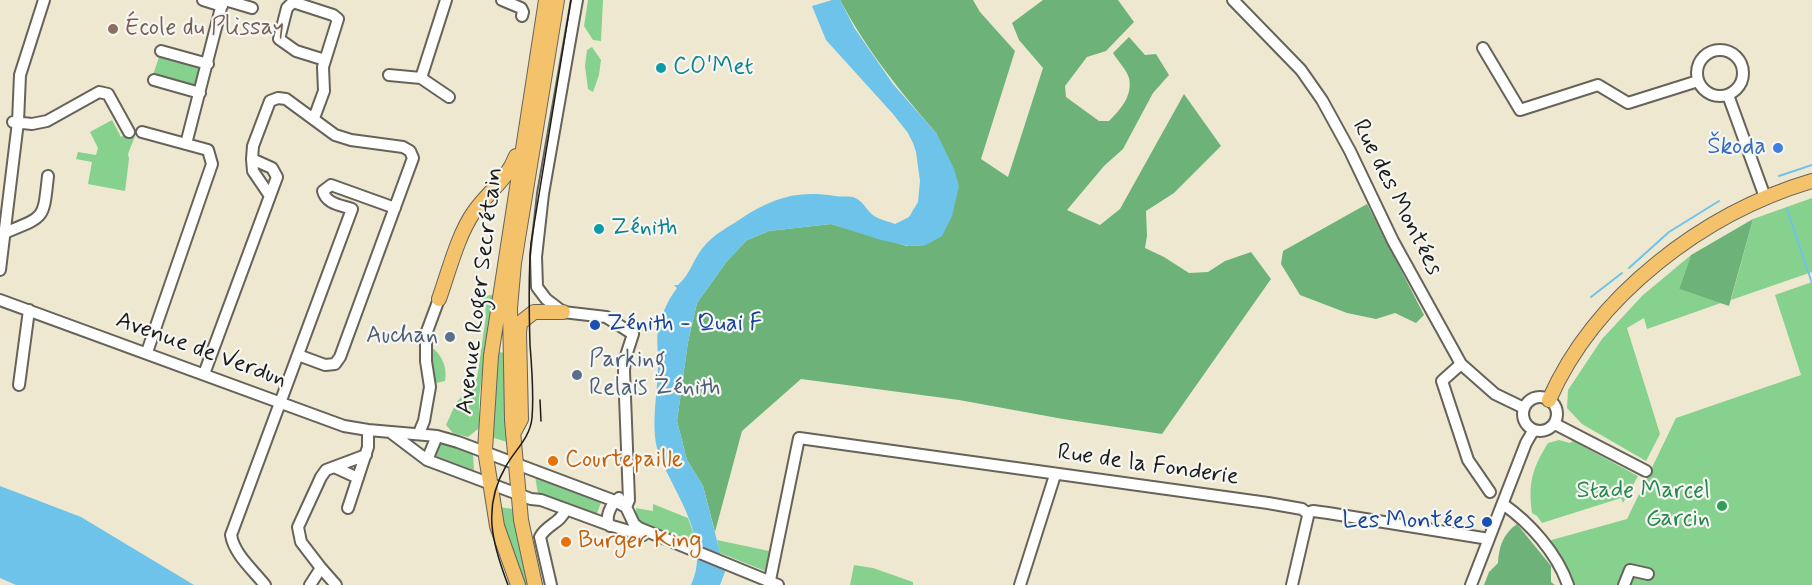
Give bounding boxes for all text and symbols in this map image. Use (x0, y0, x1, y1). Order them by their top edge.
place label: École du Plissay (125, 15, 284, 43)
marker: École du Plissay (106, 22, 120, 36)
place label: CO'Met (673, 54, 754, 82)
marker: CO'Met (654, 61, 668, 75)
street label: Rue des Montées (1344, 115, 1448, 281)
place label: Škoda (1707, 134, 1766, 162)
marker: Škoda (1771, 141, 1785, 155)
street label: Avenue Roger Secrétain (452, 166, 510, 416)
place label: Zénith (611, 215, 678, 243)
marker: Zénith (592, 222, 606, 236)
street label: Avenue de Verdun (112, 307, 290, 395)
place label: Zénith - Quai F (607, 311, 762, 339)
marker: Zénith - Quai F (588, 318, 602, 332)
place label: Auchan (366, 323, 438, 351)
marker: Auchan (443, 330, 457, 344)
place label: Parking Relais Zénith (589, 347, 720, 403)
marker: Parking Relais Zénith (570, 368, 584, 382)
street label: Rue de la Fonderie (1056, 439, 1240, 493)
place label: Courtepaille (565, 447, 683, 475)
marker: Courtepaille (546, 454, 560, 468)
place label: Stade Marcel Garcin (1577, 478, 1710, 534)
marker: Stade Marcel Garcin (1715, 499, 1729, 513)
place label: Les Montées (1342, 508, 1475, 536)
marker: Les Montées (1480, 515, 1494, 529)
place label: Burger King (578, 528, 702, 556)
marker: Burger King (559, 535, 573, 549)

